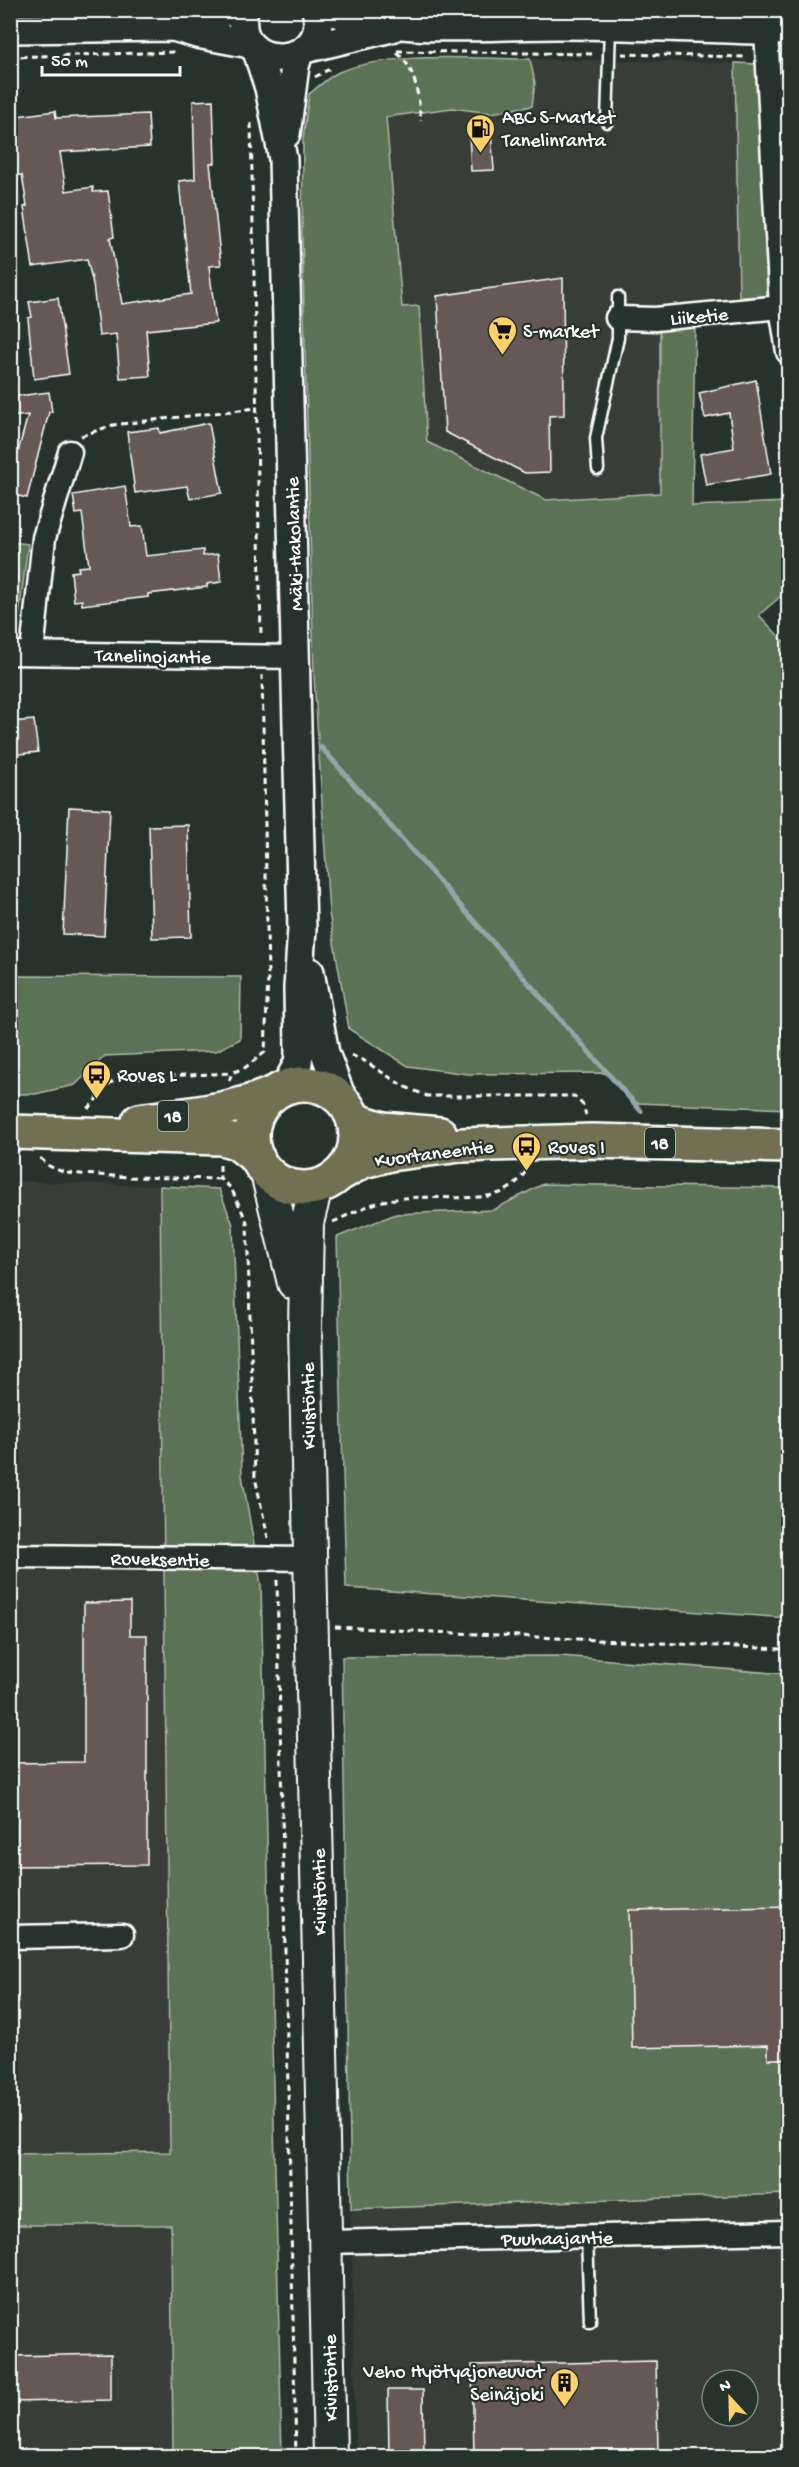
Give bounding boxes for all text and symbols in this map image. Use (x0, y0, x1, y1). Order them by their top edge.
scale bar (42, 39, 180, 77)
text: 50 m (51, 52, 88, 73)
place label: ABC S-Market Tanelinranta (501, 108, 616, 154)
fuel station icon: ABC S-Market Tanelinranta (465, 112, 497, 154)
street label: Liiketie (669, 304, 730, 332)
supermarket icon: S-market (486, 314, 518, 356)
place label: S-market (523, 322, 600, 345)
street label: Mäki-Hakolantie (283, 476, 310, 611)
street label: Tanelinojantie (93, 646, 212, 671)
bus stop icon: Roves L (80, 1058, 112, 1100)
place label: Roves L (117, 1066, 177, 1089)
road number: 18 (158, 1101, 188, 1131)
road number: 18 (645, 1128, 675, 1158)
bus stop icon: Roves I (511, 1130, 543, 1172)
street label: Kuortaneentie (374, 1137, 496, 1174)
place label: Roves I (548, 1138, 605, 1161)
street label: Kivistöntie (298, 1362, 323, 1450)
street label: Roveksentie (110, 1549, 210, 1574)
street label: Kivistöntie (309, 1848, 334, 1936)
street label: Puuhaajantie (500, 2228, 614, 2253)
street label: Kivistöntie (320, 2334, 345, 2422)
place label: Veho Hyötyajoneuvot Seinäjoki (362, 2362, 546, 2408)
building icon: Veho Hyötyajoneuvot Seinäjoki (549, 2366, 581, 2408)
north arrow (700, 2368, 760, 2428)
text: N (717, 2376, 735, 2398)

